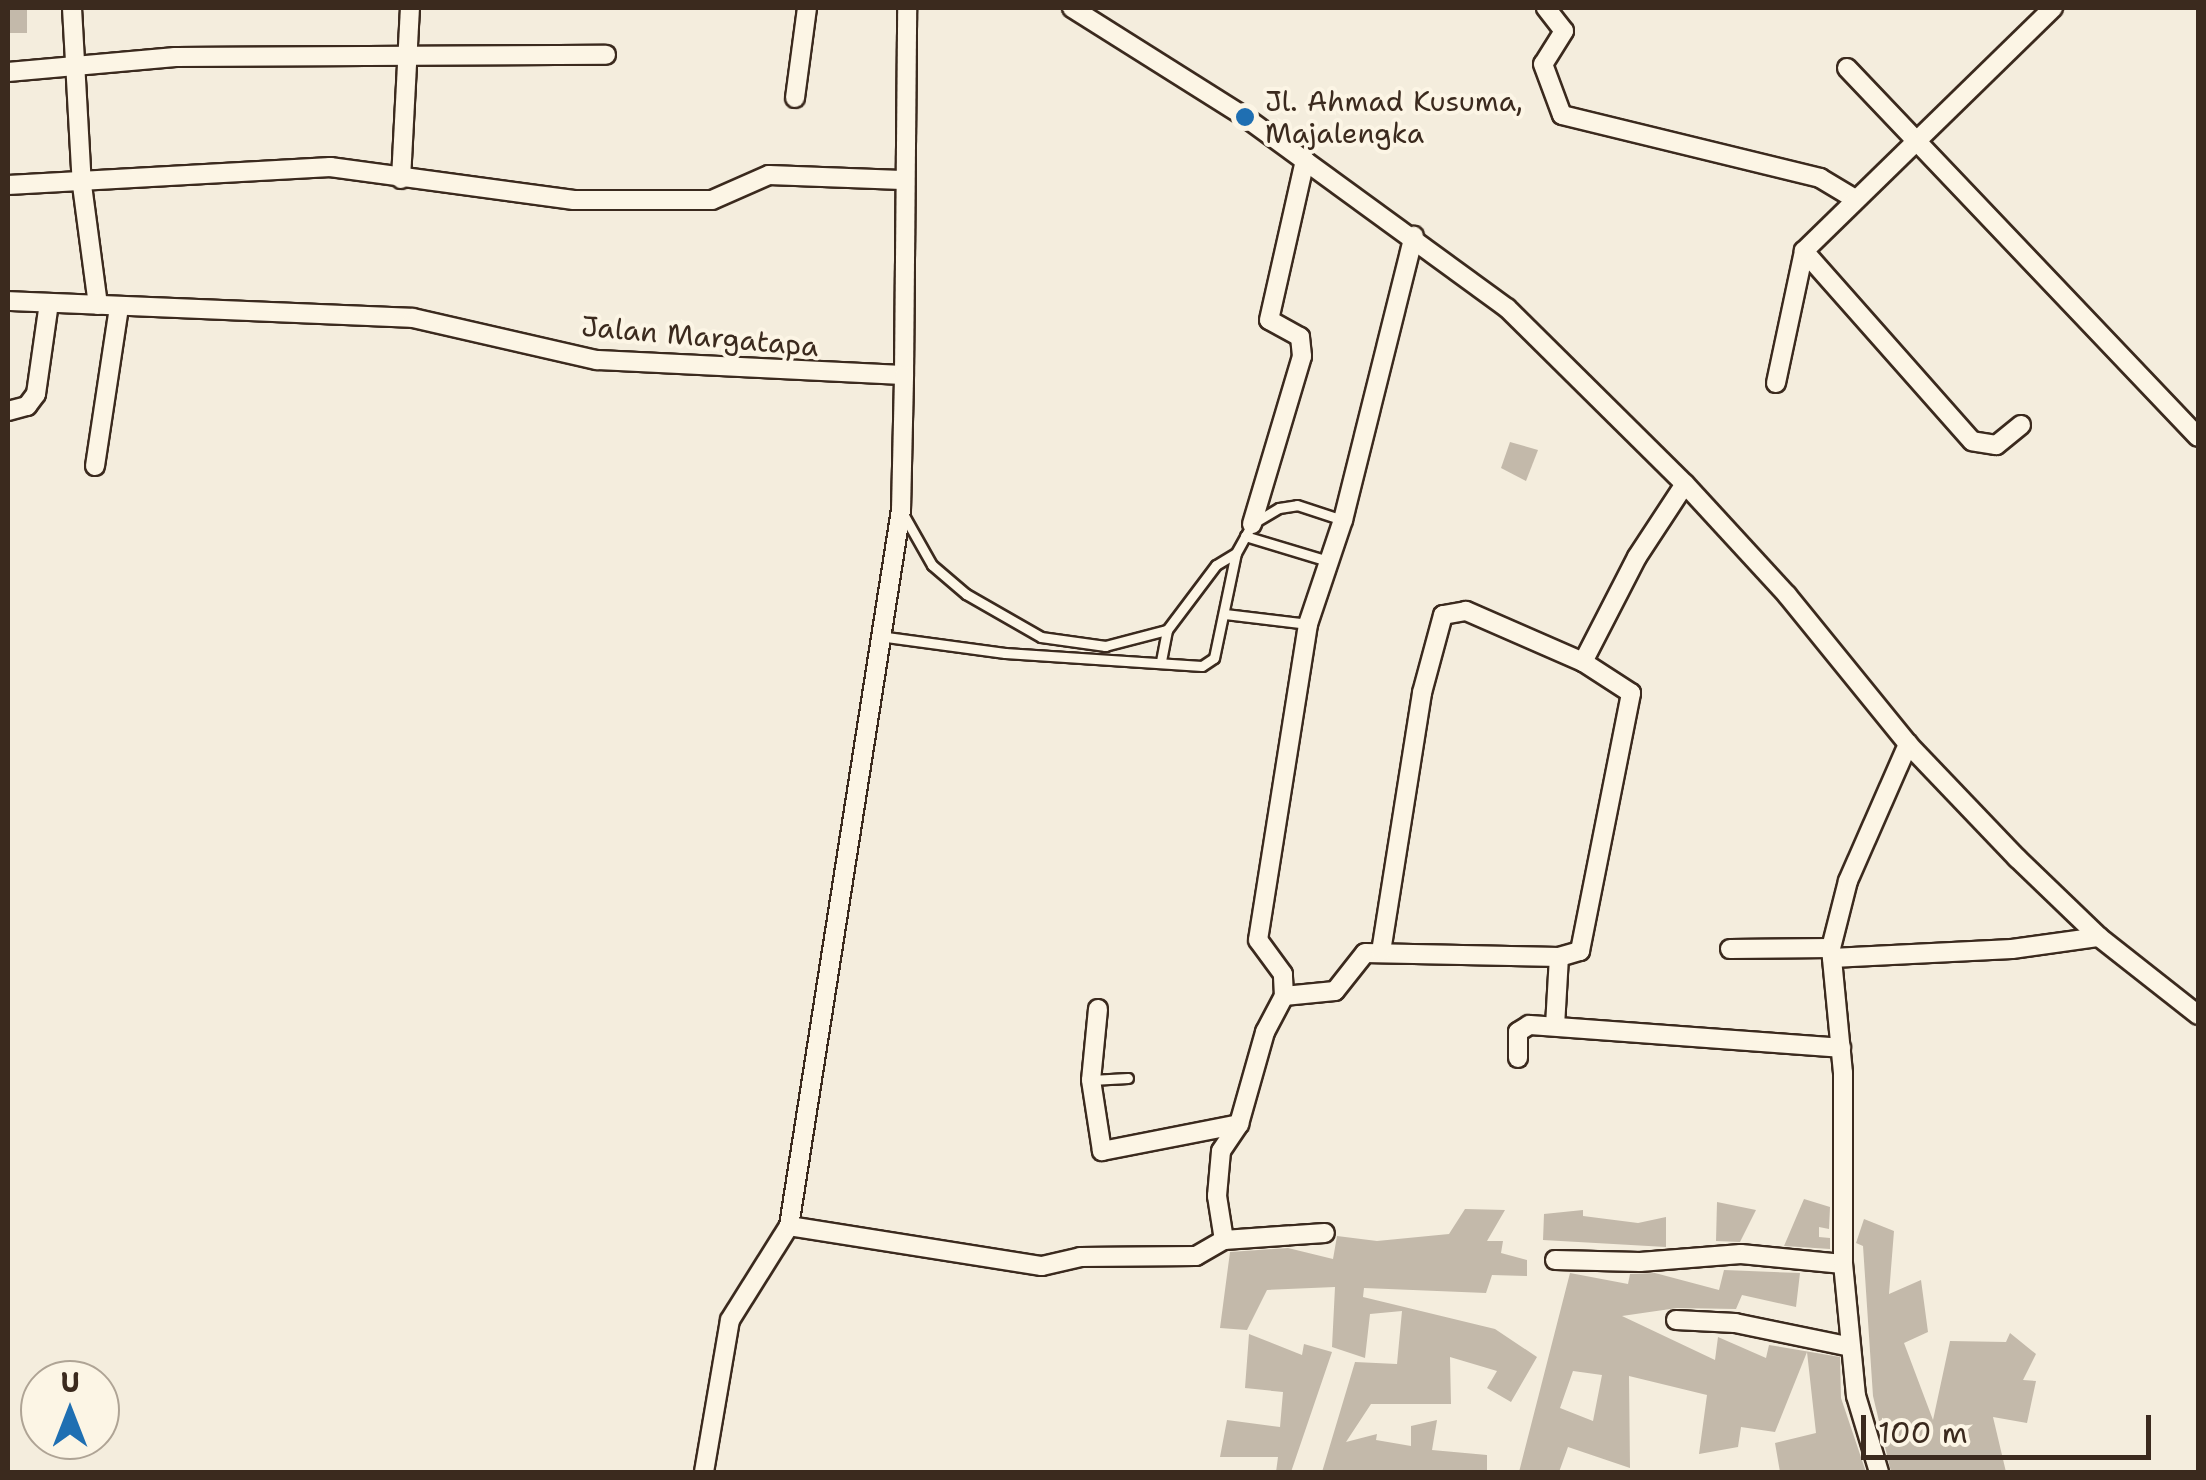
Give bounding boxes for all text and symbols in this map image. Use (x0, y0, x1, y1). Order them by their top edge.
place label: Jl. Ahmad Kusuma, Majalengka (1265, 84, 1523, 150)
marker: Jl. Ahmad Kusuma, Majalengka (1234, 106, 1256, 128)
street label: Jalan Margatapa (580, 309, 820, 363)
north arrow (20, 1360, 120, 1460)
text: U (60, 1363, 80, 1401)
scale bar (1866, 1395, 2156, 1457)
text: 100 m (1878, 1412, 1968, 1453)

